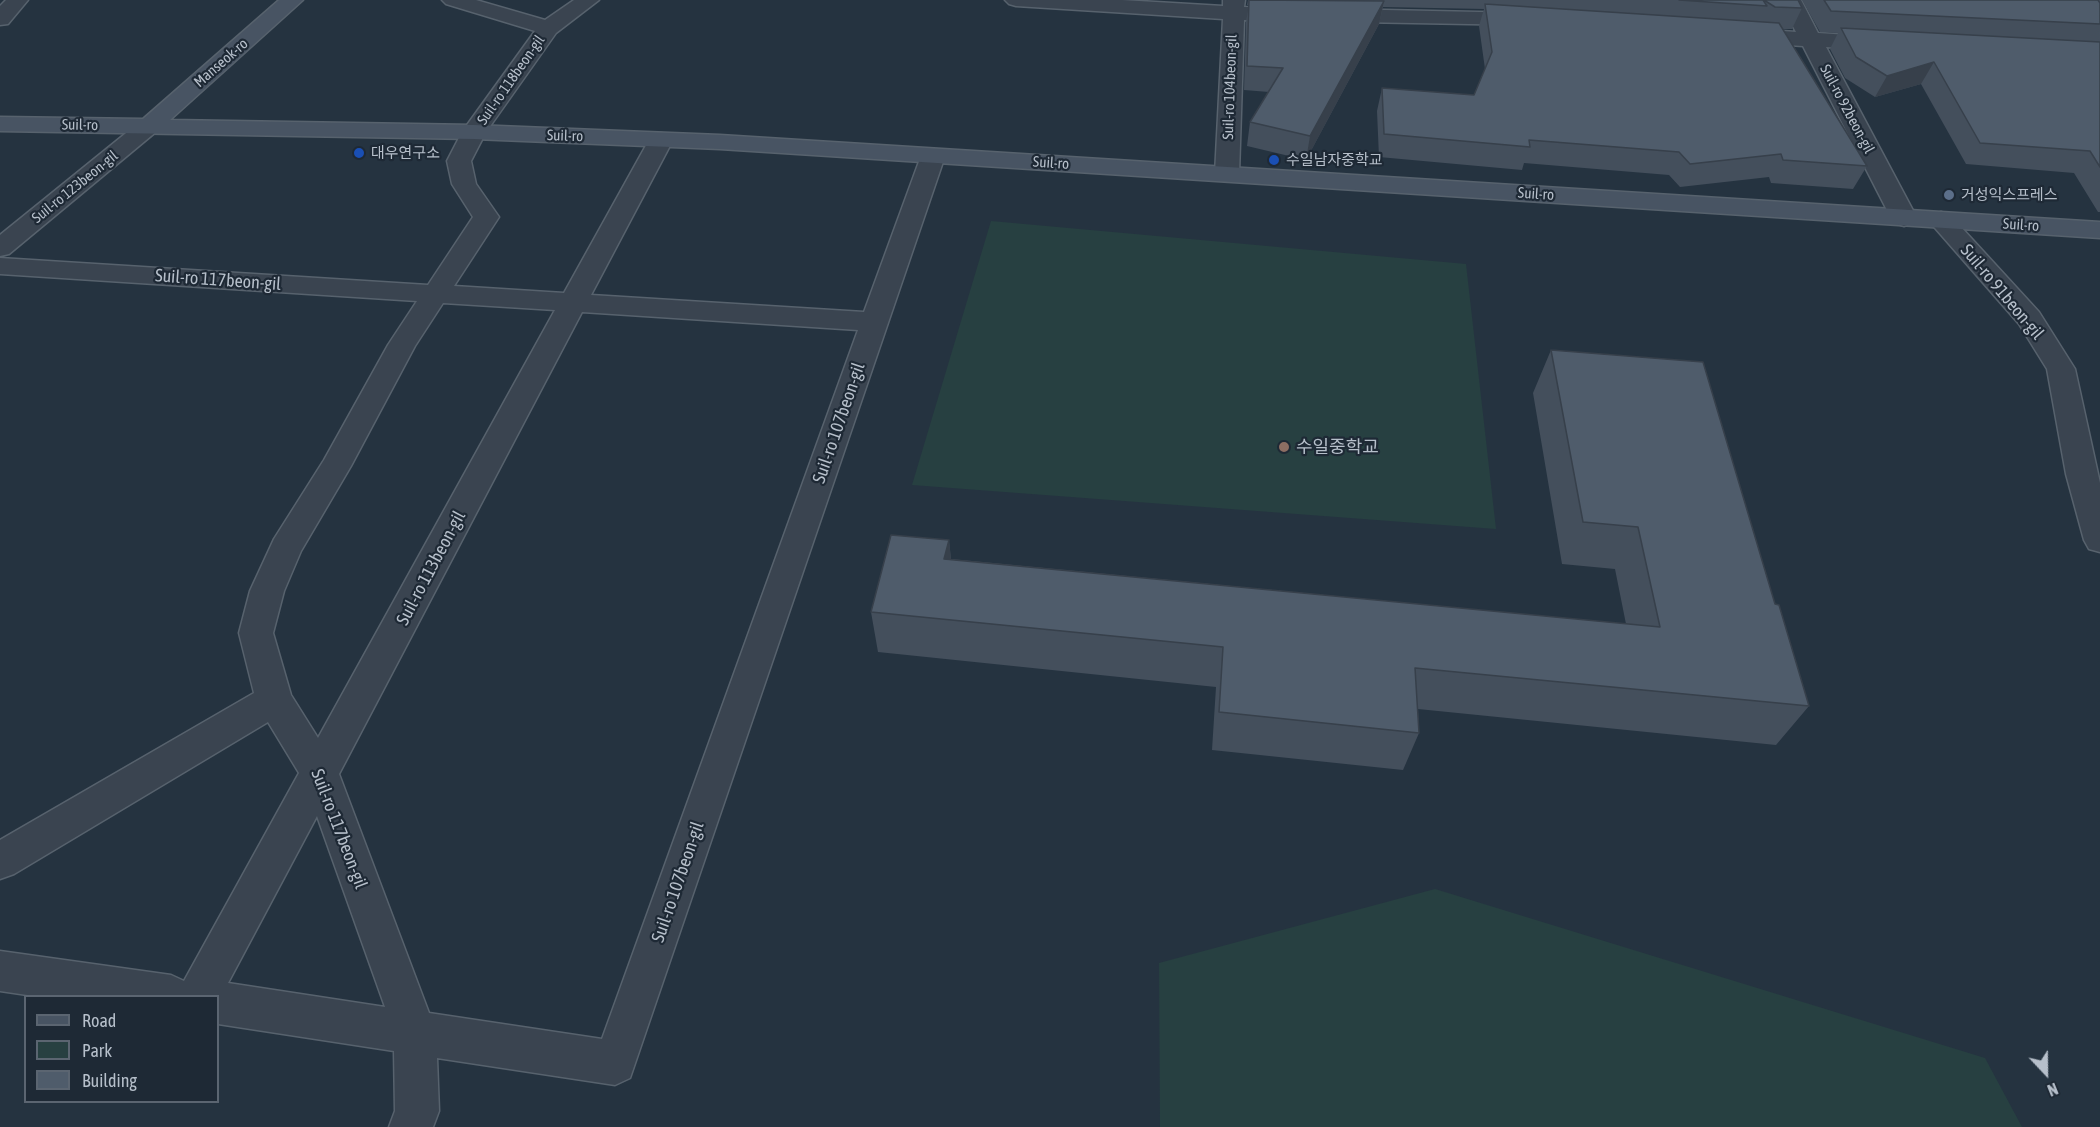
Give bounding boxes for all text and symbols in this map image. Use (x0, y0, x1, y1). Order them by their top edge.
street label: Suil-ro 118beon-gil (473, 32, 549, 128)
street label: Suil-ro 104beon-gil (1219, 34, 1241, 140)
street label: Manseok-ro (190, 35, 252, 91)
street label: Suil-ro 92beon-gil (1816, 61, 1878, 157)
street label: Suil-ro (62, 116, 98, 134)
street label: Suil-ro (547, 126, 583, 146)
place label: 대우연구소 (371, 144, 440, 162)
marker: 대우연구소 (352, 146, 366, 160)
street label: Suil-ro 123beon-gil (28, 147, 122, 227)
place label: 수일남자중학교 (1286, 151, 1383, 169)
street label: Suil-ro (1032, 153, 1070, 173)
marker: 수일남자중학교 (1267, 153, 1281, 167)
street label: Suil-ro (1517, 184, 1555, 204)
place label: 거성익스프레스 (1961, 186, 2058, 204)
marker: 거성익스프레스 (1942, 188, 1956, 202)
street label: Suil-ro (2002, 215, 2040, 235)
street label: Suil-ro 91beon-gil (1956, 240, 2048, 344)
street label: Suil-ro 117beon-gil (154, 265, 282, 295)
street label: Suil-ro 107beon-gil (808, 360, 870, 486)
place label: 수일중학교 (1296, 436, 1379, 458)
marker: 수일중학교 (1277, 440, 1291, 454)
street label: Suil-ro 113beon-gil (392, 507, 470, 629)
street label: Suil-ro 117beon-gil (306, 766, 372, 892)
street label: Suil-ro 107beon-gil (647, 819, 709, 945)
legend (24, 995, 219, 1103)
text: Road (82, 1010, 116, 1031)
text: Park (82, 1040, 112, 1061)
north arrow (2016, 1043, 2076, 1103)
text: Building (82, 1070, 137, 1091)
text: N (2045, 1080, 2061, 1100)

